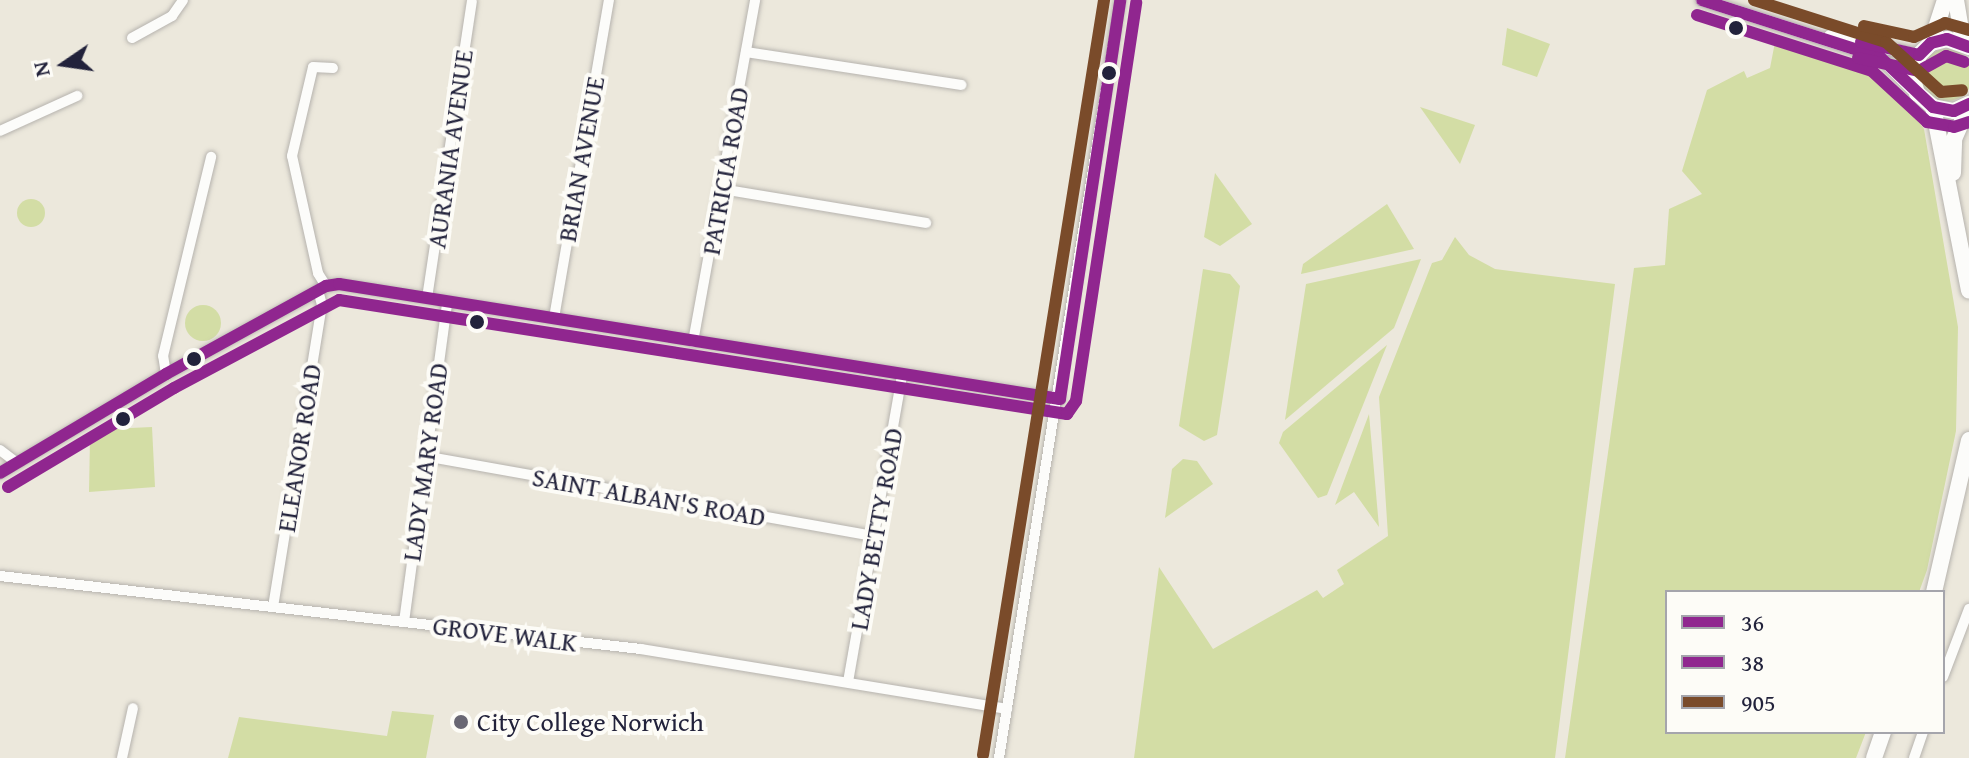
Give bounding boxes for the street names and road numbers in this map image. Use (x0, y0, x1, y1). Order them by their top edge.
street label: AURANIA AVENUE (421, 48, 479, 250)
street label: BRIAN AVENUE (551, 74, 611, 244)
street label: PATRICIA ROAD (695, 85, 755, 257)
street label: LADY MARY ROAD (396, 361, 454, 563)
street label: ELEANOR ROAD (270, 362, 328, 534)
street label: LADY BETTY ROAD (843, 425, 909, 633)
street label: SAINT ALBAN'S ROAD (530, 461, 768, 533)
street label: GROVE WALK (431, 610, 579, 658)

